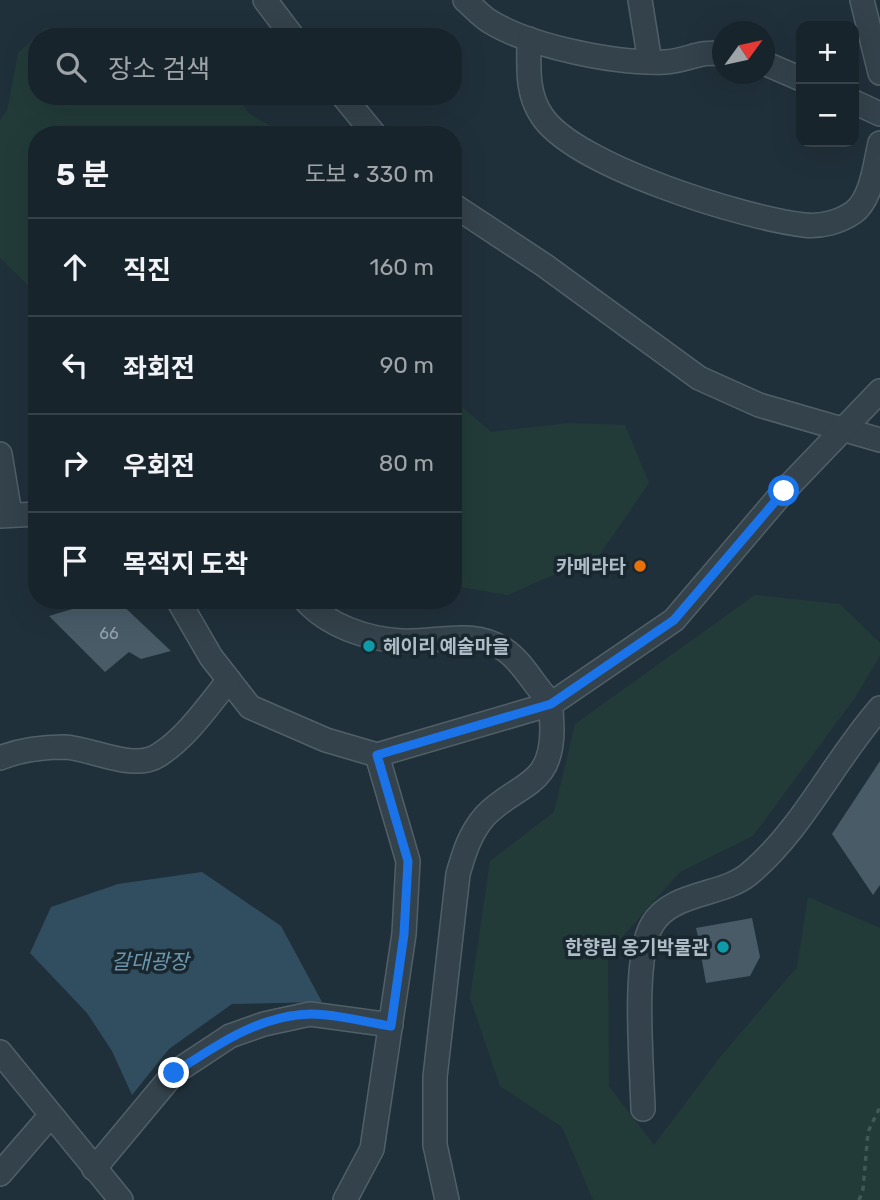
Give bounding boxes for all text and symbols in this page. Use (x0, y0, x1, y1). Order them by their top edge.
north arrow (712, 21, 775, 84)
map controls (796, 21, 859, 147)
button: + (796, 21, 859, 84)
search box (28, 28, 462, 105)
icon: search (52, 48, 90, 86)
text: 장소 검색 (108, 54, 210, 85)
button: − (796, 84, 859, 147)
text: 5 분 (56, 157, 109, 193)
text: 도보 · 330 m (304, 160, 434, 188)
icon: ahead (56, 248, 94, 286)
text: 160 m (370, 253, 434, 281)
text: 직진 (123, 255, 171, 286)
icon: left (56, 346, 94, 384)
text: 90 m (380, 351, 434, 379)
text: 좌회전 (123, 353, 195, 384)
icon: right (56, 444, 94, 482)
text: 80 m (379, 449, 434, 477)
text: 우회전 (123, 451, 195, 482)
route start (768, 475, 799, 506)
icon: arrive (56, 542, 94, 580)
text: 목적지 도착 (123, 549, 248, 580)
place label: 카메라타 (556, 555, 627, 578)
marker: 카메라타 (632, 558, 648, 574)
house number: 66 (99, 624, 119, 643)
place label: 헤이리 예술마을 (383, 635, 509, 658)
marker: 헤이리 예술마을 (361, 638, 377, 654)
place label: 한향림 옹기박물관 (565, 936, 710, 959)
marker: 한향림 옹기박물관 (715, 939, 731, 955)
water label: 갈대광장 (111, 949, 191, 974)
route end (158, 1057, 189, 1088)

